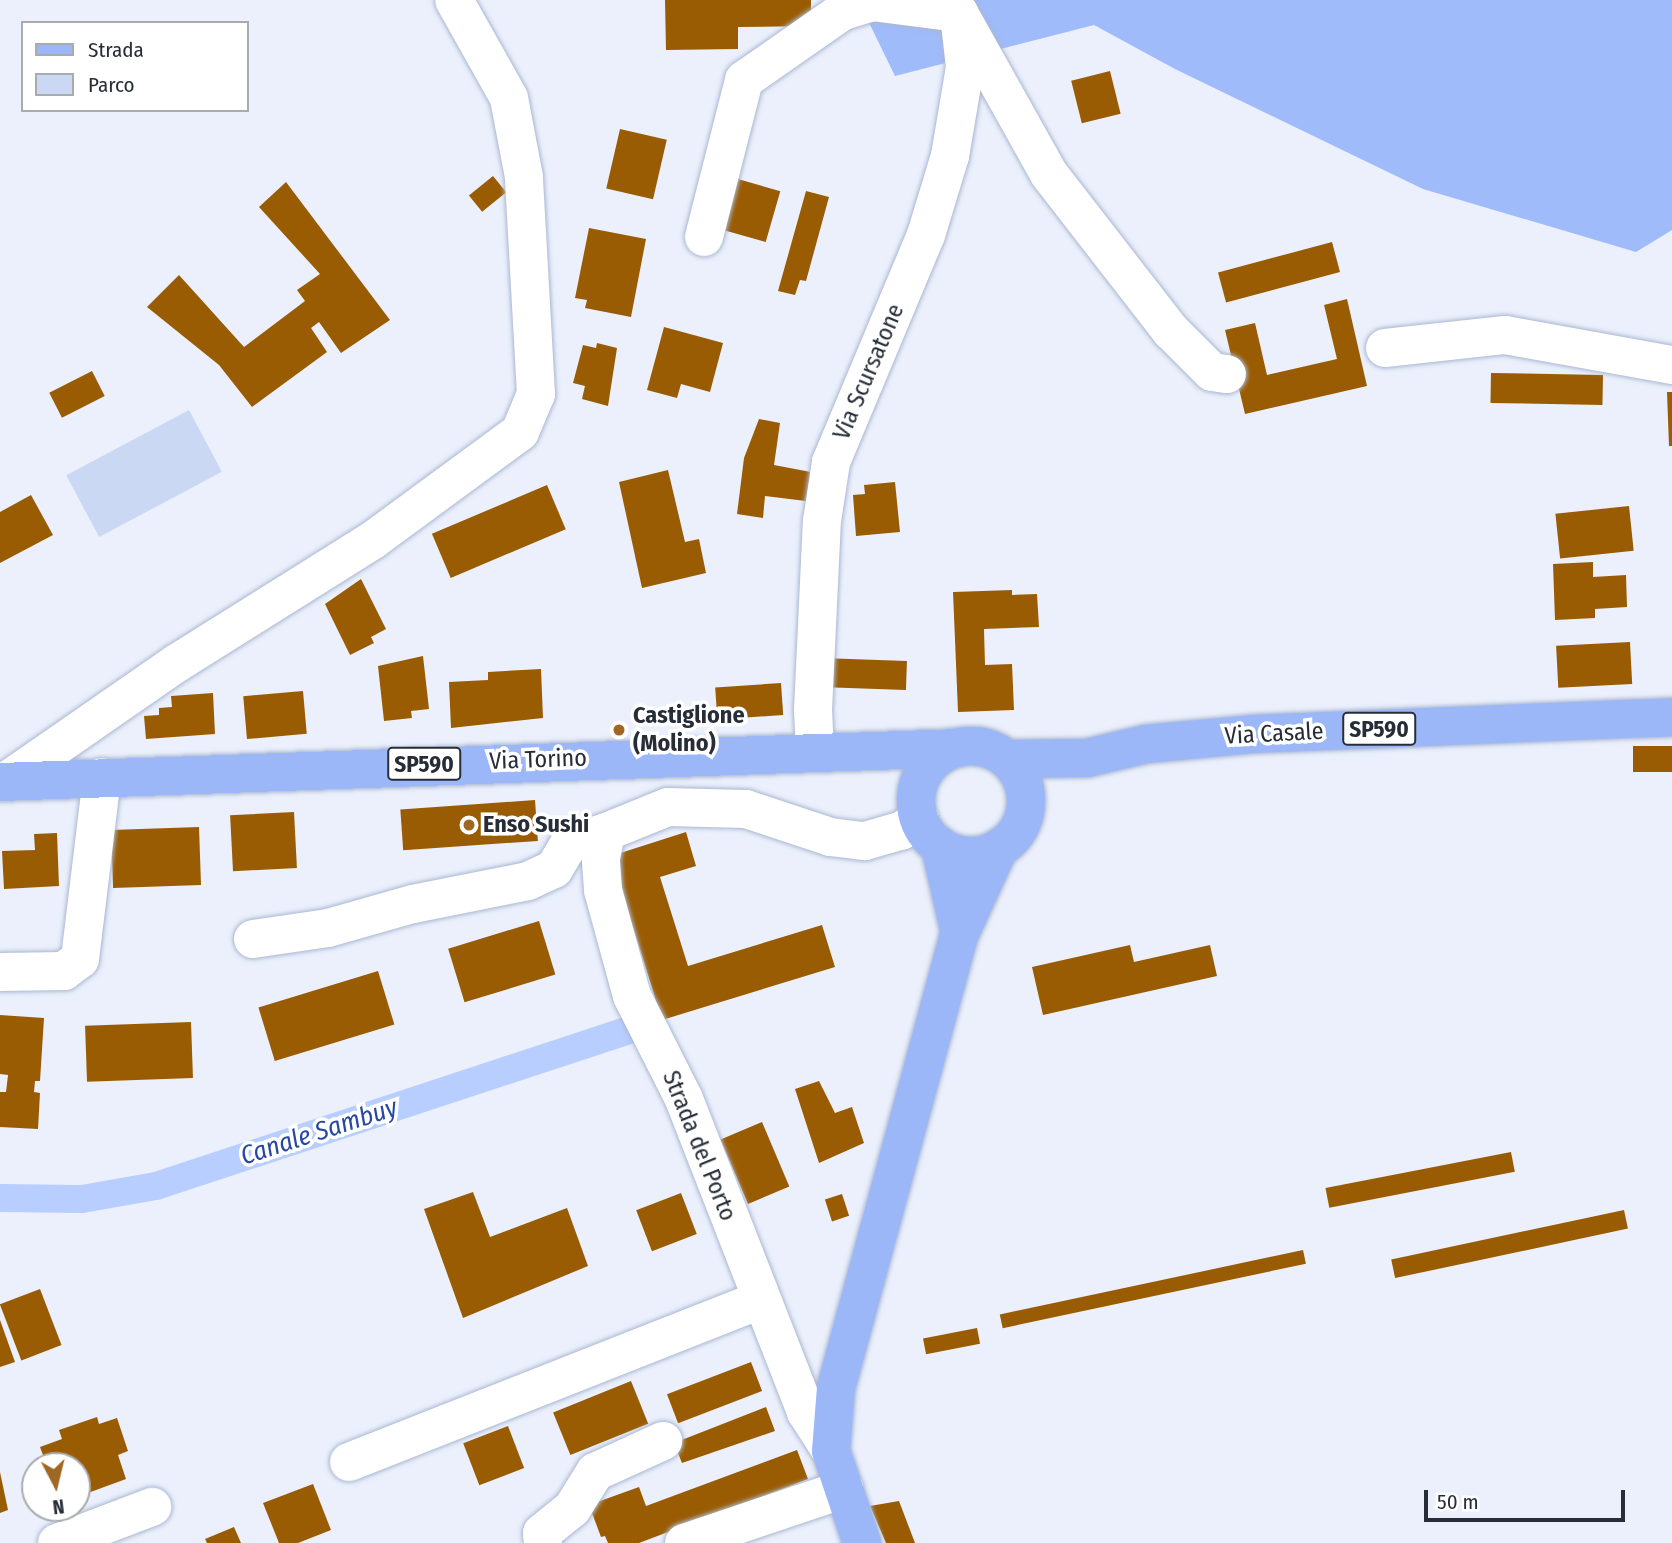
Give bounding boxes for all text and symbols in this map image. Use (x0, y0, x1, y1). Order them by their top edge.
legend (21, 21, 248, 112)
text: Strada (88, 37, 144, 63)
text: Parco (88, 72, 135, 98)
street label: Via Scursatone (827, 300, 911, 444)
place label: Castiglione (Molino) (633, 702, 745, 758)
road number: SP590 (1340, 709, 1418, 748)
street label: Via Casale (1224, 717, 1324, 751)
marker: Castiglione (Molino) (611, 722, 627, 738)
road number: SP590 (386, 744, 462, 784)
street label: Via Torino (489, 744, 587, 776)
place label: Enso Sushi (483, 811, 589, 839)
marker: Enso Sushi (461, 817, 477, 833)
street label: Strada del Porto (656, 1067, 742, 1225)
water label: Canale Sambuy (237, 1092, 401, 1172)
north arrow (21, 1452, 91, 1522)
scale bar (1427, 1476, 1628, 1520)
text: 50 m (1437, 1489, 1479, 1515)
text: N (51, 1494, 65, 1518)

